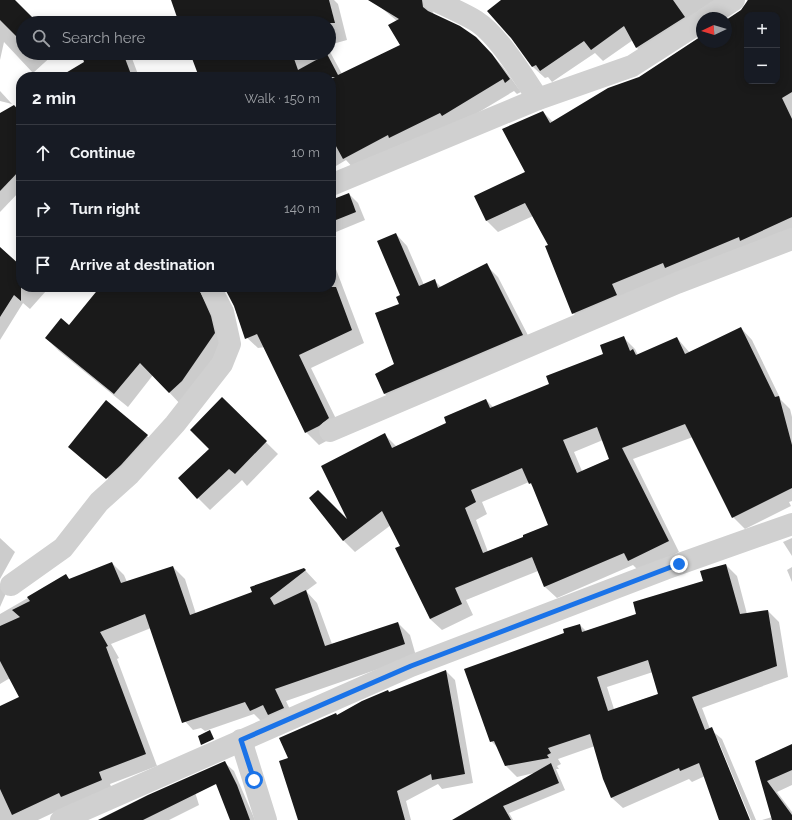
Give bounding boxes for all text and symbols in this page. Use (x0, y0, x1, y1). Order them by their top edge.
north arrow (696, 12, 732, 48)
map controls (744, 12, 780, 84)
button: + (744, 12, 780, 48)
search box (16, 16, 336, 60)
icon: search (30, 27, 52, 49)
text: Search here (62, 29, 145, 47)
button: − (744, 48, 780, 84)
text: 2 min (32, 88, 76, 108)
text: Walk · 150 m (245, 91, 320, 106)
icon: ahead (32, 142, 54, 164)
text: Continue (70, 144, 135, 162)
text: 10 m (291, 145, 320, 160)
icon: right (32, 198, 54, 220)
text: Turn right (70, 200, 140, 218)
text: 140 m (284, 201, 320, 216)
icon: arrive (32, 254, 54, 276)
text: Arrive at destination (70, 256, 215, 274)
route end (670, 555, 688, 573)
route start (245, 771, 263, 789)

